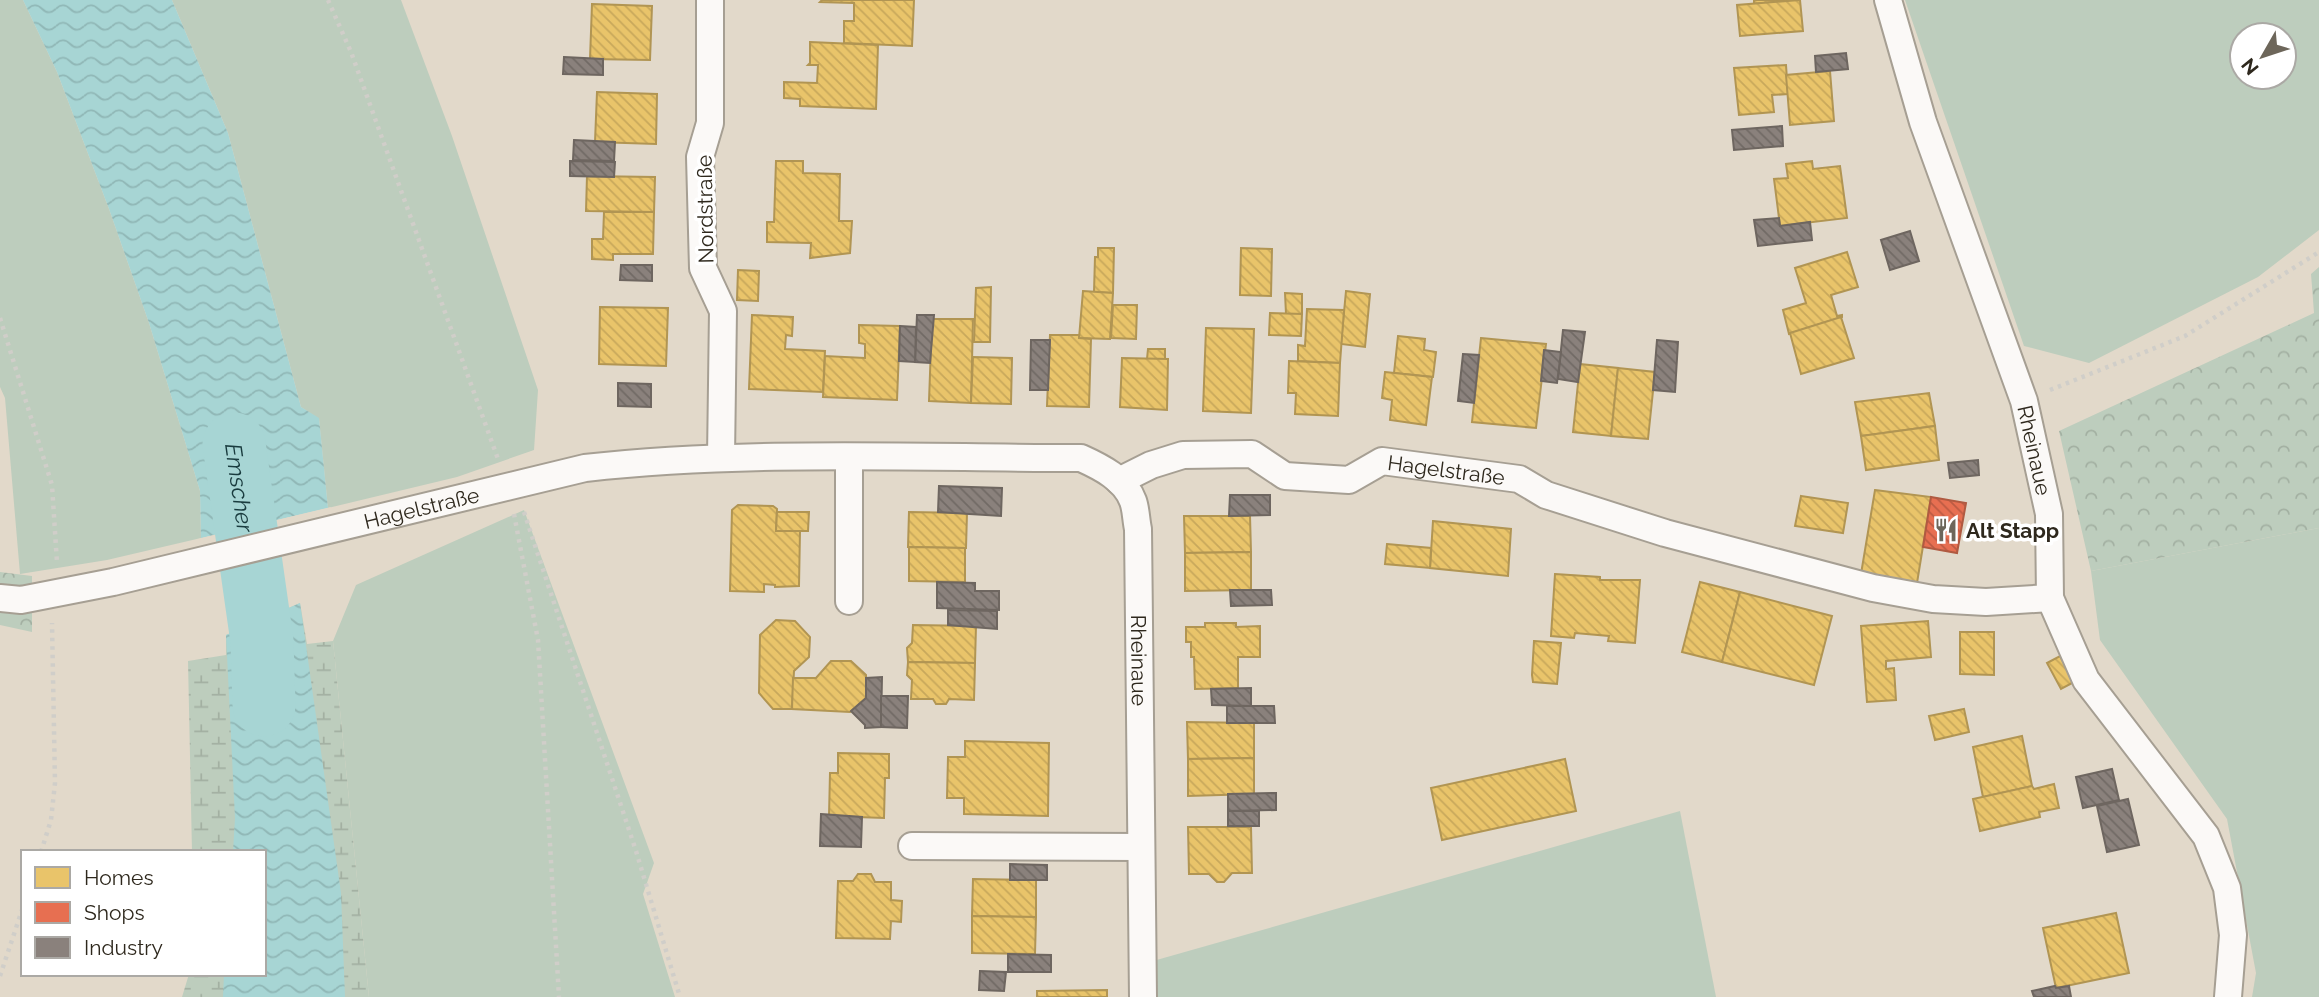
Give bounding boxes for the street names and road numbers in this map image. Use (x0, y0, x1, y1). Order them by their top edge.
street label: Nordstraße (692, 155, 718, 263)
street label: Rheinaue (2013, 403, 2057, 497)
street label: Hagelstraße (1386, 449, 1506, 490)
street label: Hagelstraße (361, 482, 481, 534)
street label: Rheinaue (1126, 615, 1152, 706)

